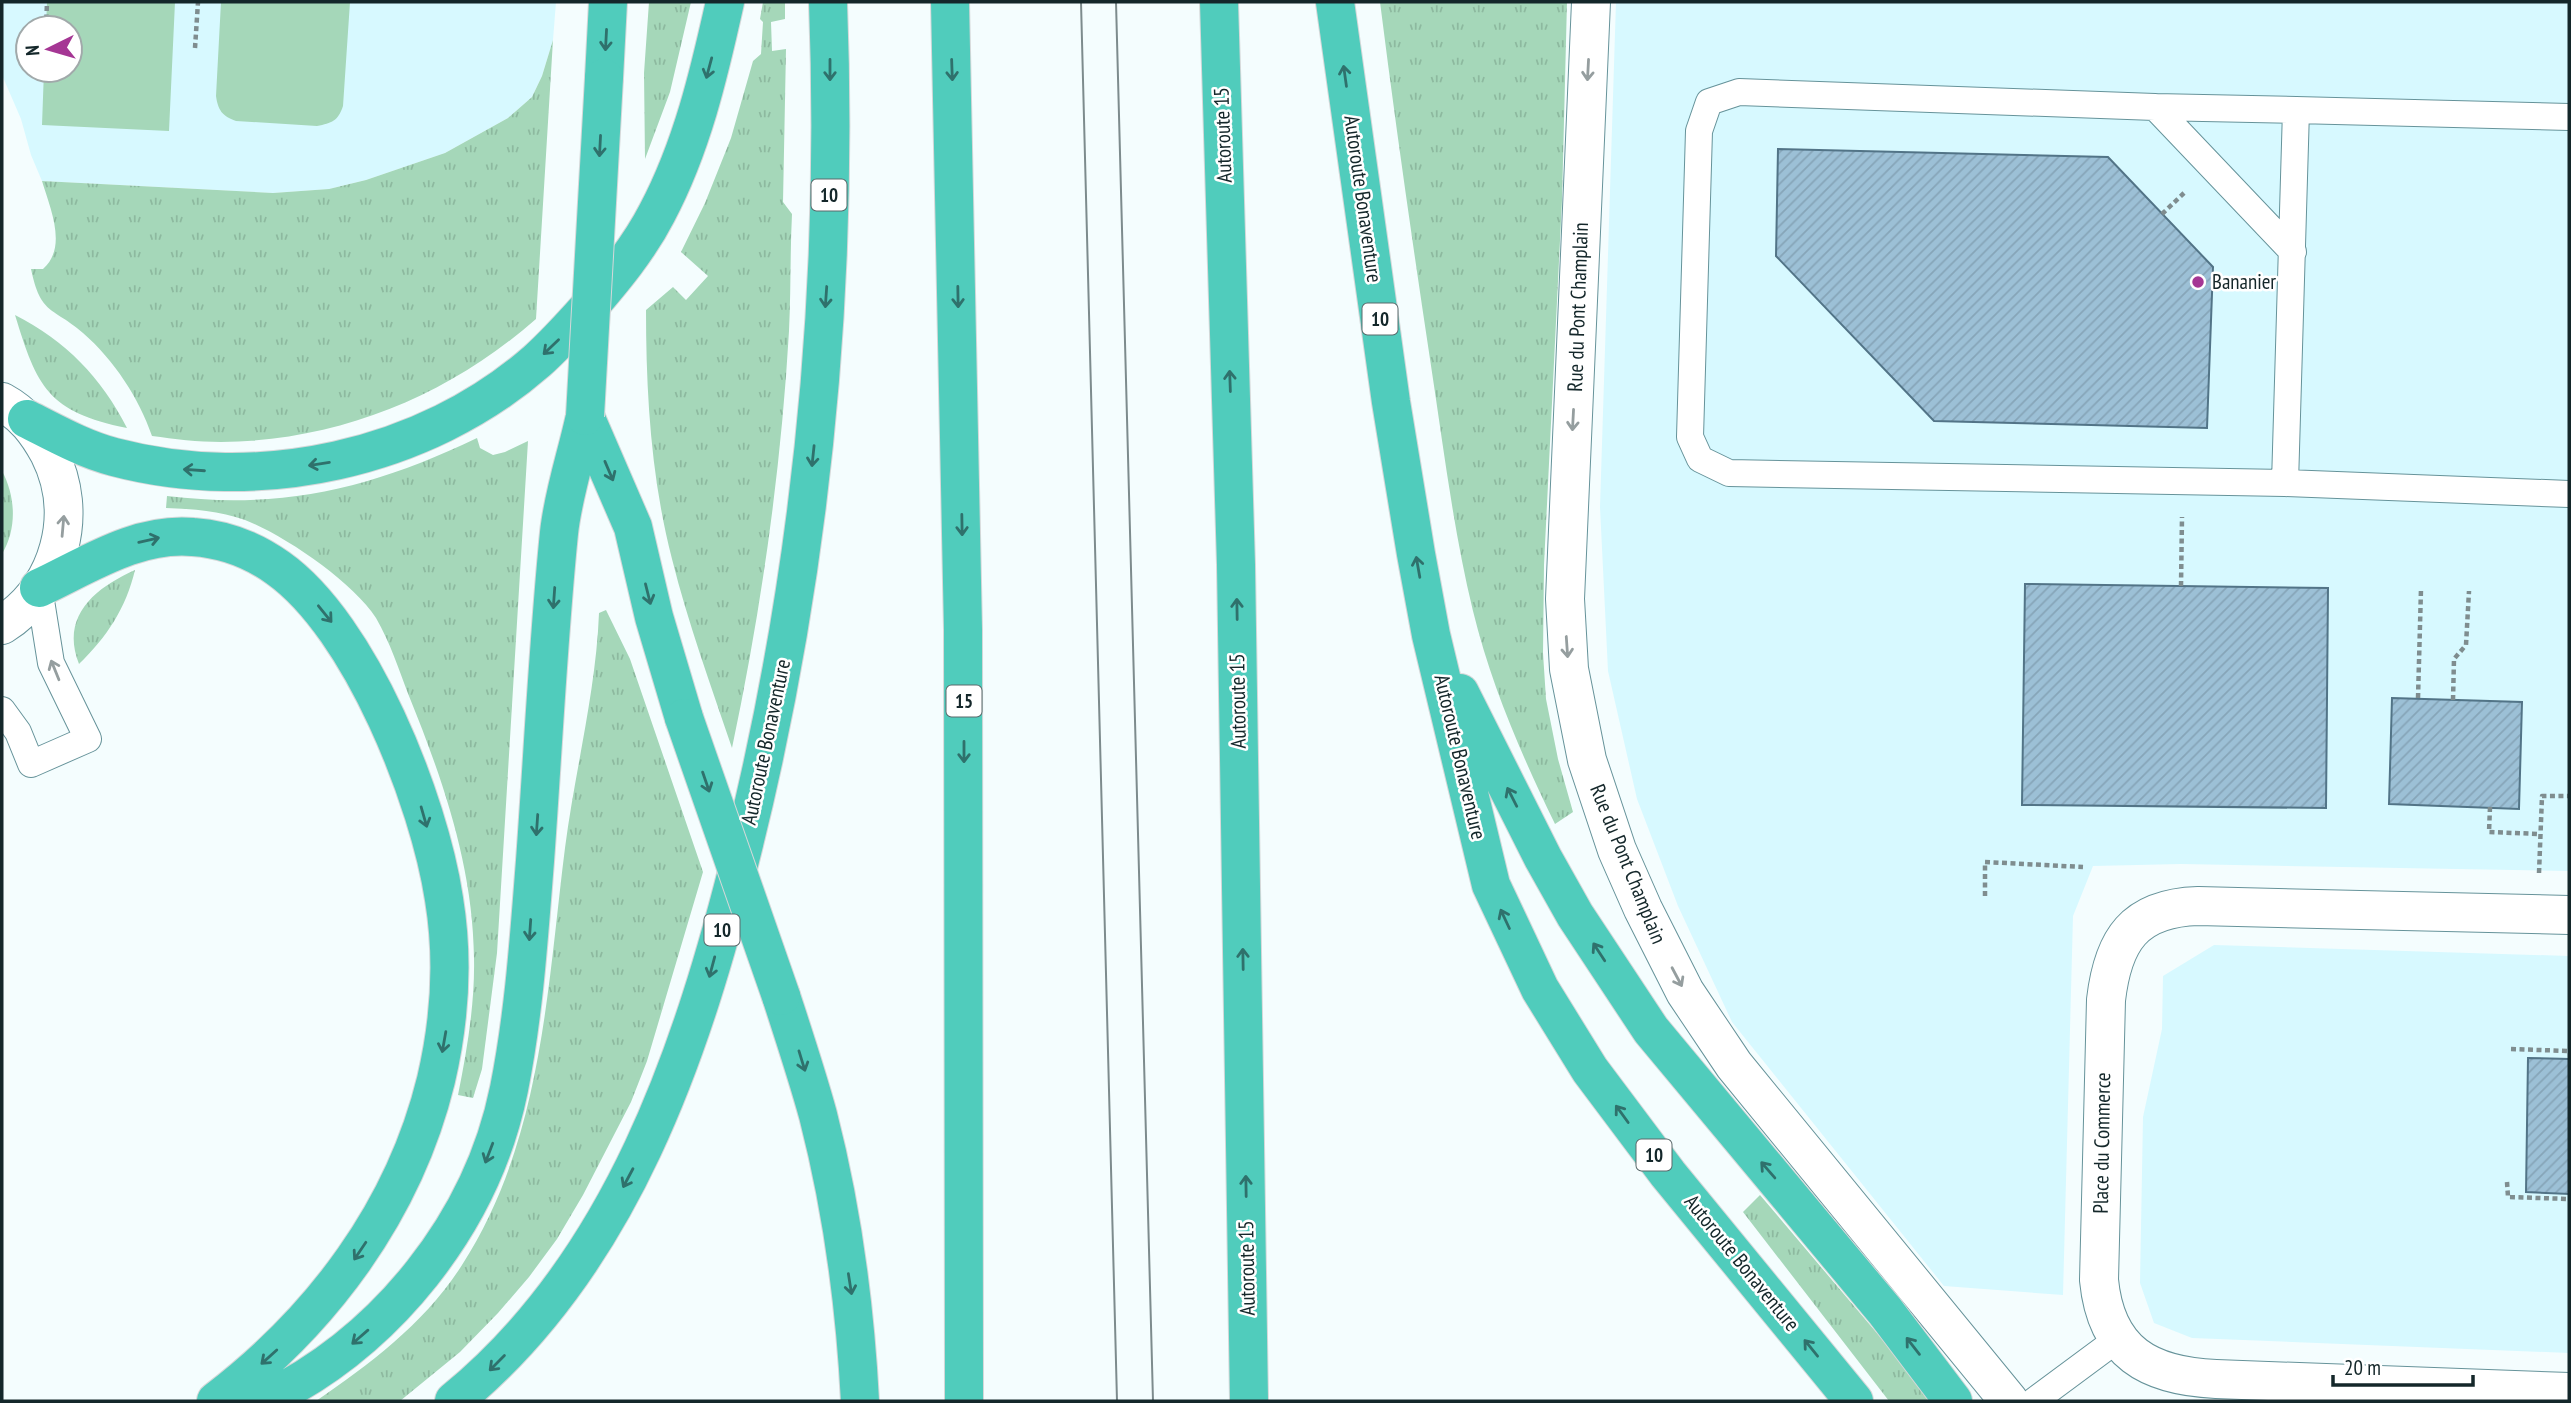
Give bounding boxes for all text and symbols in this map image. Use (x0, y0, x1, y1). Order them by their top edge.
north arrow (14, 14, 84, 84)
one-way arrow (599, 28, 612, 51)
text: N (20, 44, 44, 57)
one-way arrow (702, 57, 715, 79)
one-way arrow (823, 58, 837, 81)
one-way arrow (945, 58, 958, 81)
one-way arrow (1581, 58, 1594, 81)
one-way arrow (1339, 65, 1352, 88)
street label: Autoroute 15 (1207, 87, 1238, 183)
street label: Autoroute Bonaventure (1338, 114, 1389, 284)
one-way arrow (593, 134, 606, 157)
road number: 10 (812, 180, 846, 210)
street label: Rue du Pont Champlain (1561, 222, 1594, 392)
place label: Bananier (2212, 268, 2276, 295)
marker: Bananier (2190, 274, 2206, 290)
one-way arrow (819, 286, 832, 309)
one-way arrow (951, 286, 964, 309)
road number: 10 (1362, 304, 1398, 334)
one-way arrow (543, 338, 560, 355)
one-way arrow (1223, 370, 1237, 393)
one-way arrow (1567, 408, 1580, 431)
one-way arrow (806, 444, 819, 467)
one-way arrow (308, 457, 331, 470)
one-way arrow (604, 460, 617, 482)
one-way arrow (183, 463, 206, 476)
one-way arrow (955, 513, 969, 536)
one-way arrow (57, 515, 70, 537)
one-way arrow (137, 532, 160, 546)
one-way arrow (1411, 557, 1424, 579)
one-way arrow (642, 582, 655, 604)
one-way arrow (548, 586, 561, 609)
one-way arrow (1230, 597, 1243, 620)
one-way arrow (317, 604, 333, 622)
one-way arrow (1561, 635, 1574, 658)
street label: Autoroute 15 (1223, 653, 1252, 749)
street label: Autoroute Bonaventure (735, 657, 796, 827)
one-way arrow (47, 660, 60, 681)
street label: Autoroute Bonaventure (1428, 672, 1493, 842)
road number: 15 (946, 686, 982, 716)
one-way arrow (957, 741, 971, 764)
one-way arrow (701, 771, 713, 793)
street label: Rue du Pont Champlain (1584, 780, 1673, 947)
one-way arrow (1505, 787, 1519, 808)
one-way arrow (419, 806, 432, 828)
one-way arrow (531, 813, 544, 836)
one-way arrow (1498, 909, 1511, 930)
road number: 10 (704, 914, 740, 946)
one-way arrow (523, 918, 536, 941)
one-way arrow (1592, 943, 1606, 963)
one-way arrow (1236, 947, 1250, 970)
one-way arrow (705, 955, 718, 978)
one-way arrow (1670, 966, 1684, 986)
one-way arrow (437, 1030, 450, 1053)
one-way arrow (796, 1050, 809, 1072)
street label: Place du Commerce (2087, 1072, 2116, 1214)
one-way arrow (1615, 1105, 1629, 1124)
road number: 10 (1636, 1140, 1672, 1170)
one-way arrow (482, 1142, 495, 1163)
one-way arrow (1760, 1162, 1776, 1180)
one-way arrow (621, 1167, 634, 1188)
one-way arrow (1239, 1175, 1252, 1198)
street label: Autoroute Bonaventure (1679, 1189, 1806, 1337)
street label: Autoroute 15 (1232, 1220, 1261, 1316)
one-way arrow (353, 1241, 367, 1261)
one-way arrow (843, 1272, 856, 1294)
one-way arrow (351, 1329, 369, 1345)
one-way arrow (1905, 1338, 1920, 1356)
one-way arrow (1803, 1340, 1819, 1358)
scale bar (2333, 1344, 2473, 1388)
one-way arrow (260, 1349, 278, 1365)
one-way arrow (489, 1354, 506, 1371)
text: 20 m (2344, 1354, 2381, 1381)

